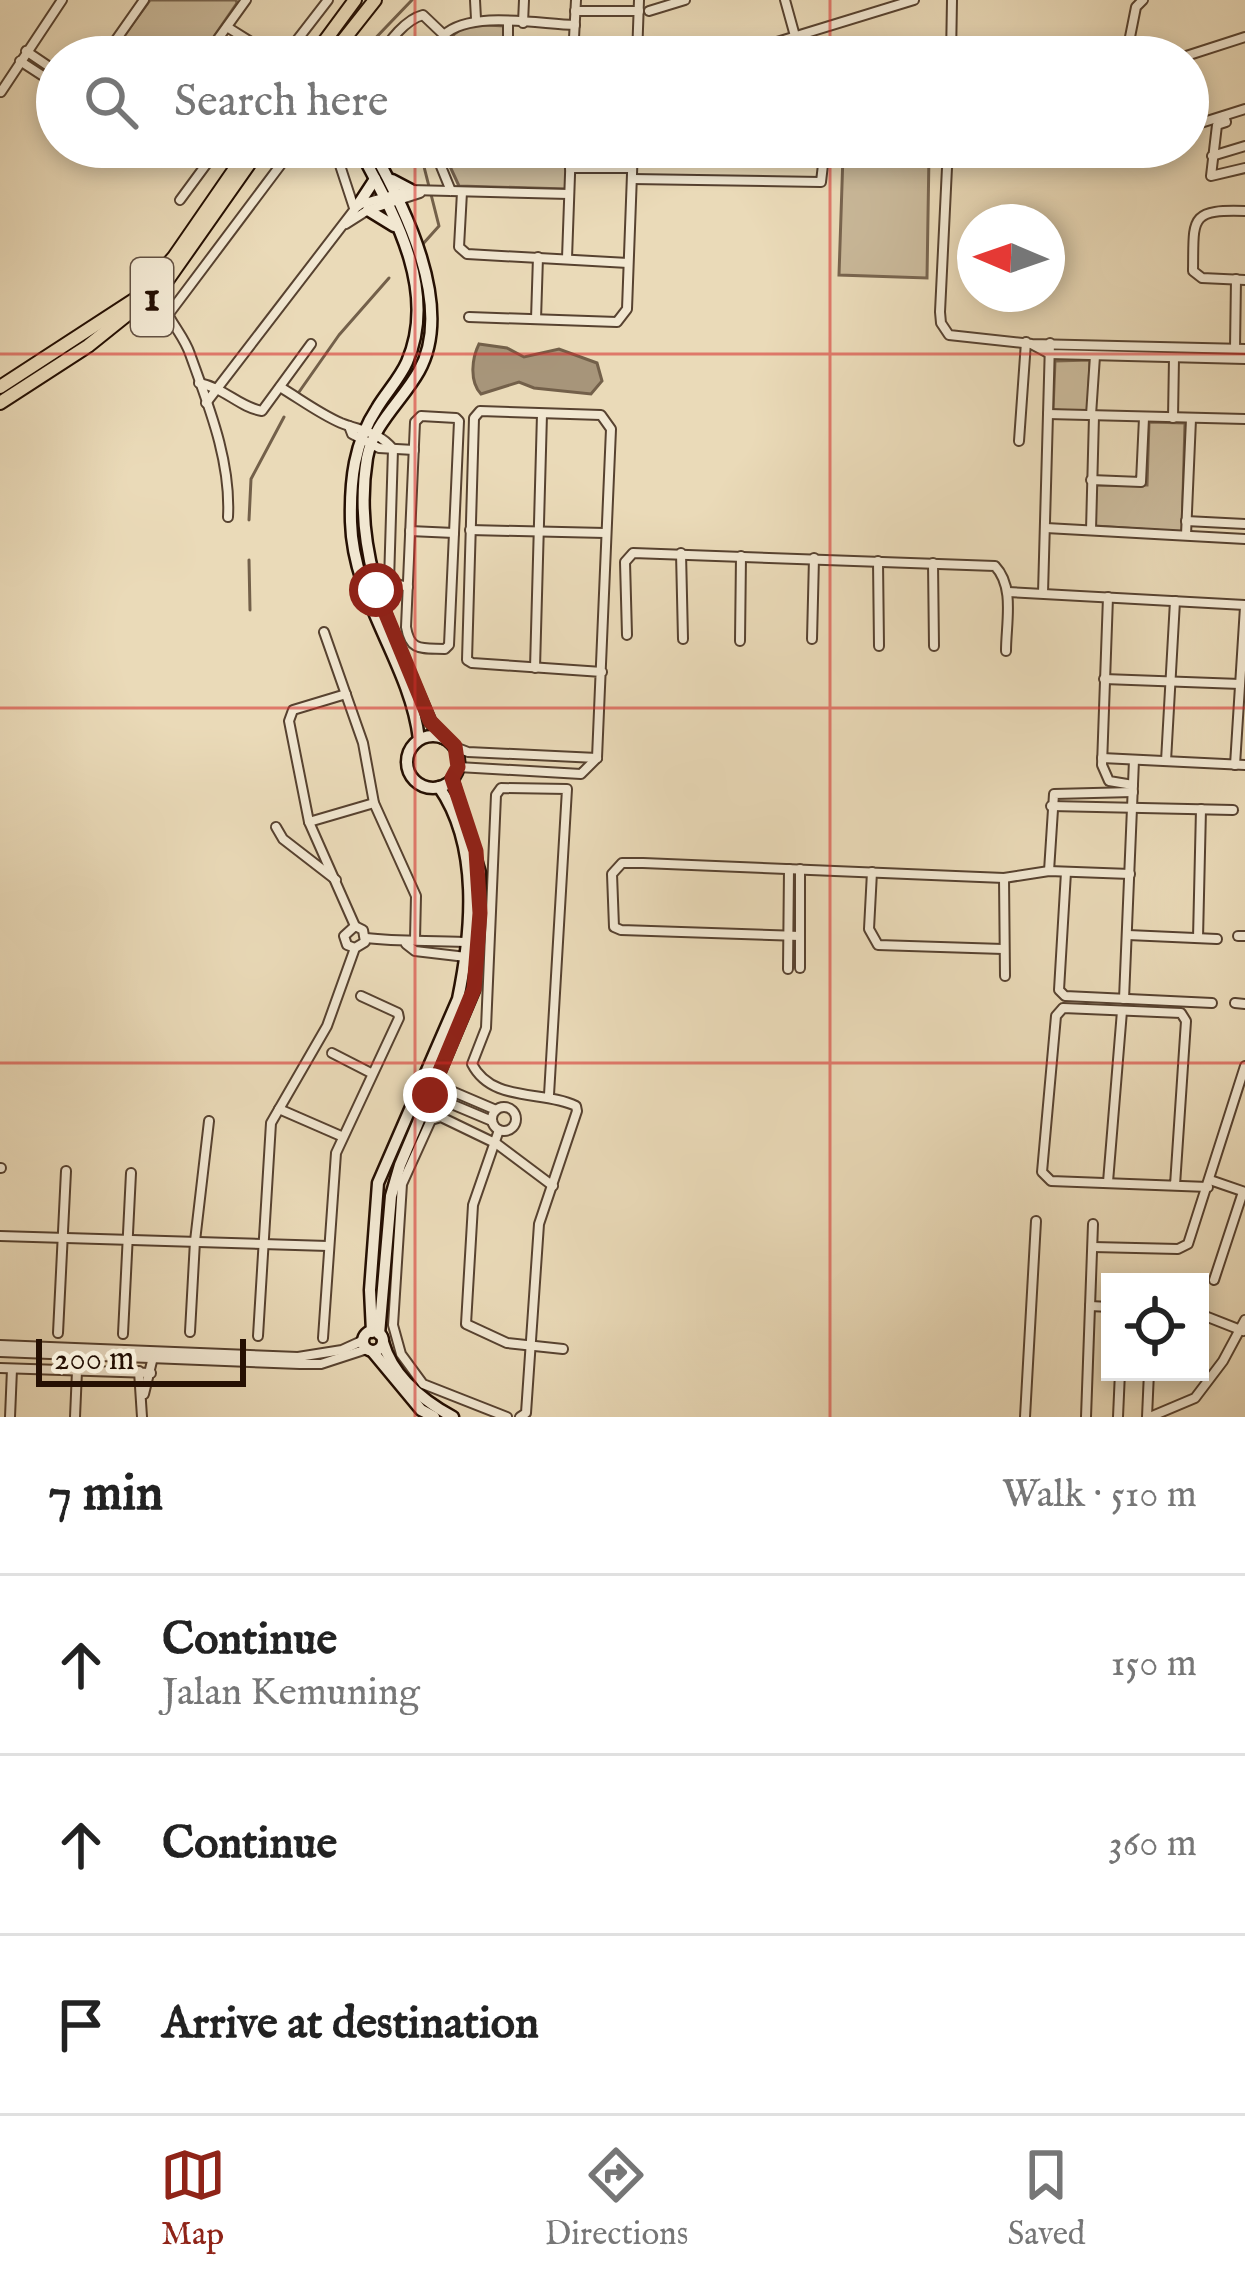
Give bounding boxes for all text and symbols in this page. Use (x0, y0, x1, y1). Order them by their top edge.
search box (36, 36, 1209, 168)
icon: search (78, 69, 144, 135)
text: Search here (174, 74, 388, 131)
north arrow (957, 204, 1065, 312)
road number: 1 (131, 258, 173, 336)
route start (349, 563, 403, 617)
route end (403, 1068, 457, 1122)
map controls (1101, 1273, 1209, 1381)
button: locate (1101, 1273, 1209, 1381)
scale bar (36, 1333, 246, 1386)
text: 200 m (54, 1339, 135, 1381)
text: 7 min (48, 1463, 163, 1528)
text: Walk · 510 m (1002, 1471, 1197, 1520)
text: Continue (162, 1612, 337, 1669)
icon: ahead (48, 1632, 114, 1698)
text: 150 m (1111, 1640, 1197, 1689)
text: Jalan Kemuning (162, 1669, 420, 1718)
icon: ahead (48, 1812, 114, 1878)
text: Continue (162, 1816, 337, 1873)
text: 360 m (1108, 1820, 1197, 1869)
icon: arrive (48, 1992, 114, 2058)
text: Arrive at destination (162, 1996, 539, 2053)
tab: Map (160, 2142, 226, 2256)
tab: Directions (545, 2142, 688, 2256)
tab: Saved (1007, 2142, 1085, 2256)

